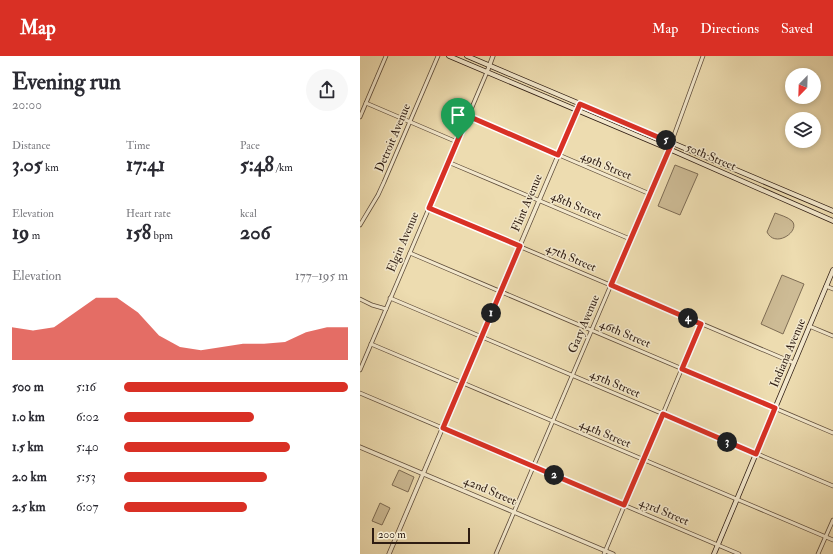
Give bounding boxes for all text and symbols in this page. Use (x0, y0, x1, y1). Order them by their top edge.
text: Map (20, 16, 56, 40)
text: Map (652, 20, 678, 37)
text: Directions (700, 20, 759, 37)
text: Saved (781, 20, 813, 37)
text: Evening run (12, 68, 121, 96)
north arrow (785, 68, 821, 104)
map controls (785, 68, 821, 148)
button: share (306, 69, 348, 111)
text: 20:00 (12, 97, 42, 113)
pin (441, 98, 475, 139)
street label: Detroit Avenue (372, 101, 414, 175)
icon: arrive (447, 104, 469, 126)
button: layers (785, 112, 821, 148)
pin: 5 (656, 130, 676, 150)
text: 5 (664, 133, 668, 146)
text: Distance (12, 139, 50, 152)
text: Time (126, 139, 150, 152)
text: Pace (240, 139, 260, 152)
street label: 50th Street (684, 140, 738, 174)
street label: 49th Street (578, 148, 634, 184)
text: 3.05 (12, 152, 43, 177)
text: 17:41 (126, 152, 165, 177)
text: 5:48 (240, 152, 274, 177)
text: km (43, 161, 59, 174)
text: /km (274, 161, 293, 174)
street label: Flint Avenue (508, 172, 546, 234)
street label: 48th Street (548, 189, 604, 223)
text: Elevation (12, 207, 54, 220)
text: Heart rate (126, 207, 171, 220)
text: kcal (240, 207, 257, 220)
street label: Elgin Avenue (384, 209, 422, 275)
text: 19 (12, 220, 29, 245)
text: 158 (126, 220, 151, 245)
text: 206 (240, 220, 270, 245)
text: m (29, 229, 40, 242)
text: bpm (151, 229, 173, 242)
street label: 47th Street (544, 241, 599, 275)
text: Elevation (12, 268, 62, 284)
text: 177–195 m (295, 268, 348, 284)
street label: Gary Avenue (565, 293, 603, 355)
pin: 1 (481, 303, 501, 323)
text: 1 (489, 306, 493, 319)
pin: 4 (678, 308, 698, 328)
text: 4 (685, 311, 691, 324)
street label: Indiana Avenue (767, 316, 809, 390)
street label: 46th Street (597, 317, 653, 352)
street label: 45th Street (588, 367, 643, 401)
text: 500 m (12, 379, 44, 395)
text: 5:16 (76, 379, 96, 395)
text: 1.0 km (12, 409, 45, 425)
text: 6:02 (76, 409, 99, 425)
street label: 44th Street (577, 416, 633, 452)
pin: 3 (717, 432, 737, 452)
text: 3 (725, 435, 729, 448)
text: 1.5 km (12, 439, 44, 455)
text: 5:40 (76, 439, 99, 455)
pin: 2 (544, 465, 564, 485)
text: 2 (551, 468, 557, 481)
text: 2.0 km (12, 469, 47, 485)
text: 5:53 (76, 469, 96, 485)
street label: 42nd Street (461, 473, 519, 509)
street label: 43rd Street (637, 495, 691, 529)
text: 2.5 km (12, 499, 46, 515)
text: 6:07 (76, 499, 98, 515)
scale bar (372, 526, 470, 545)
text: 200 m (378, 528, 406, 541)

